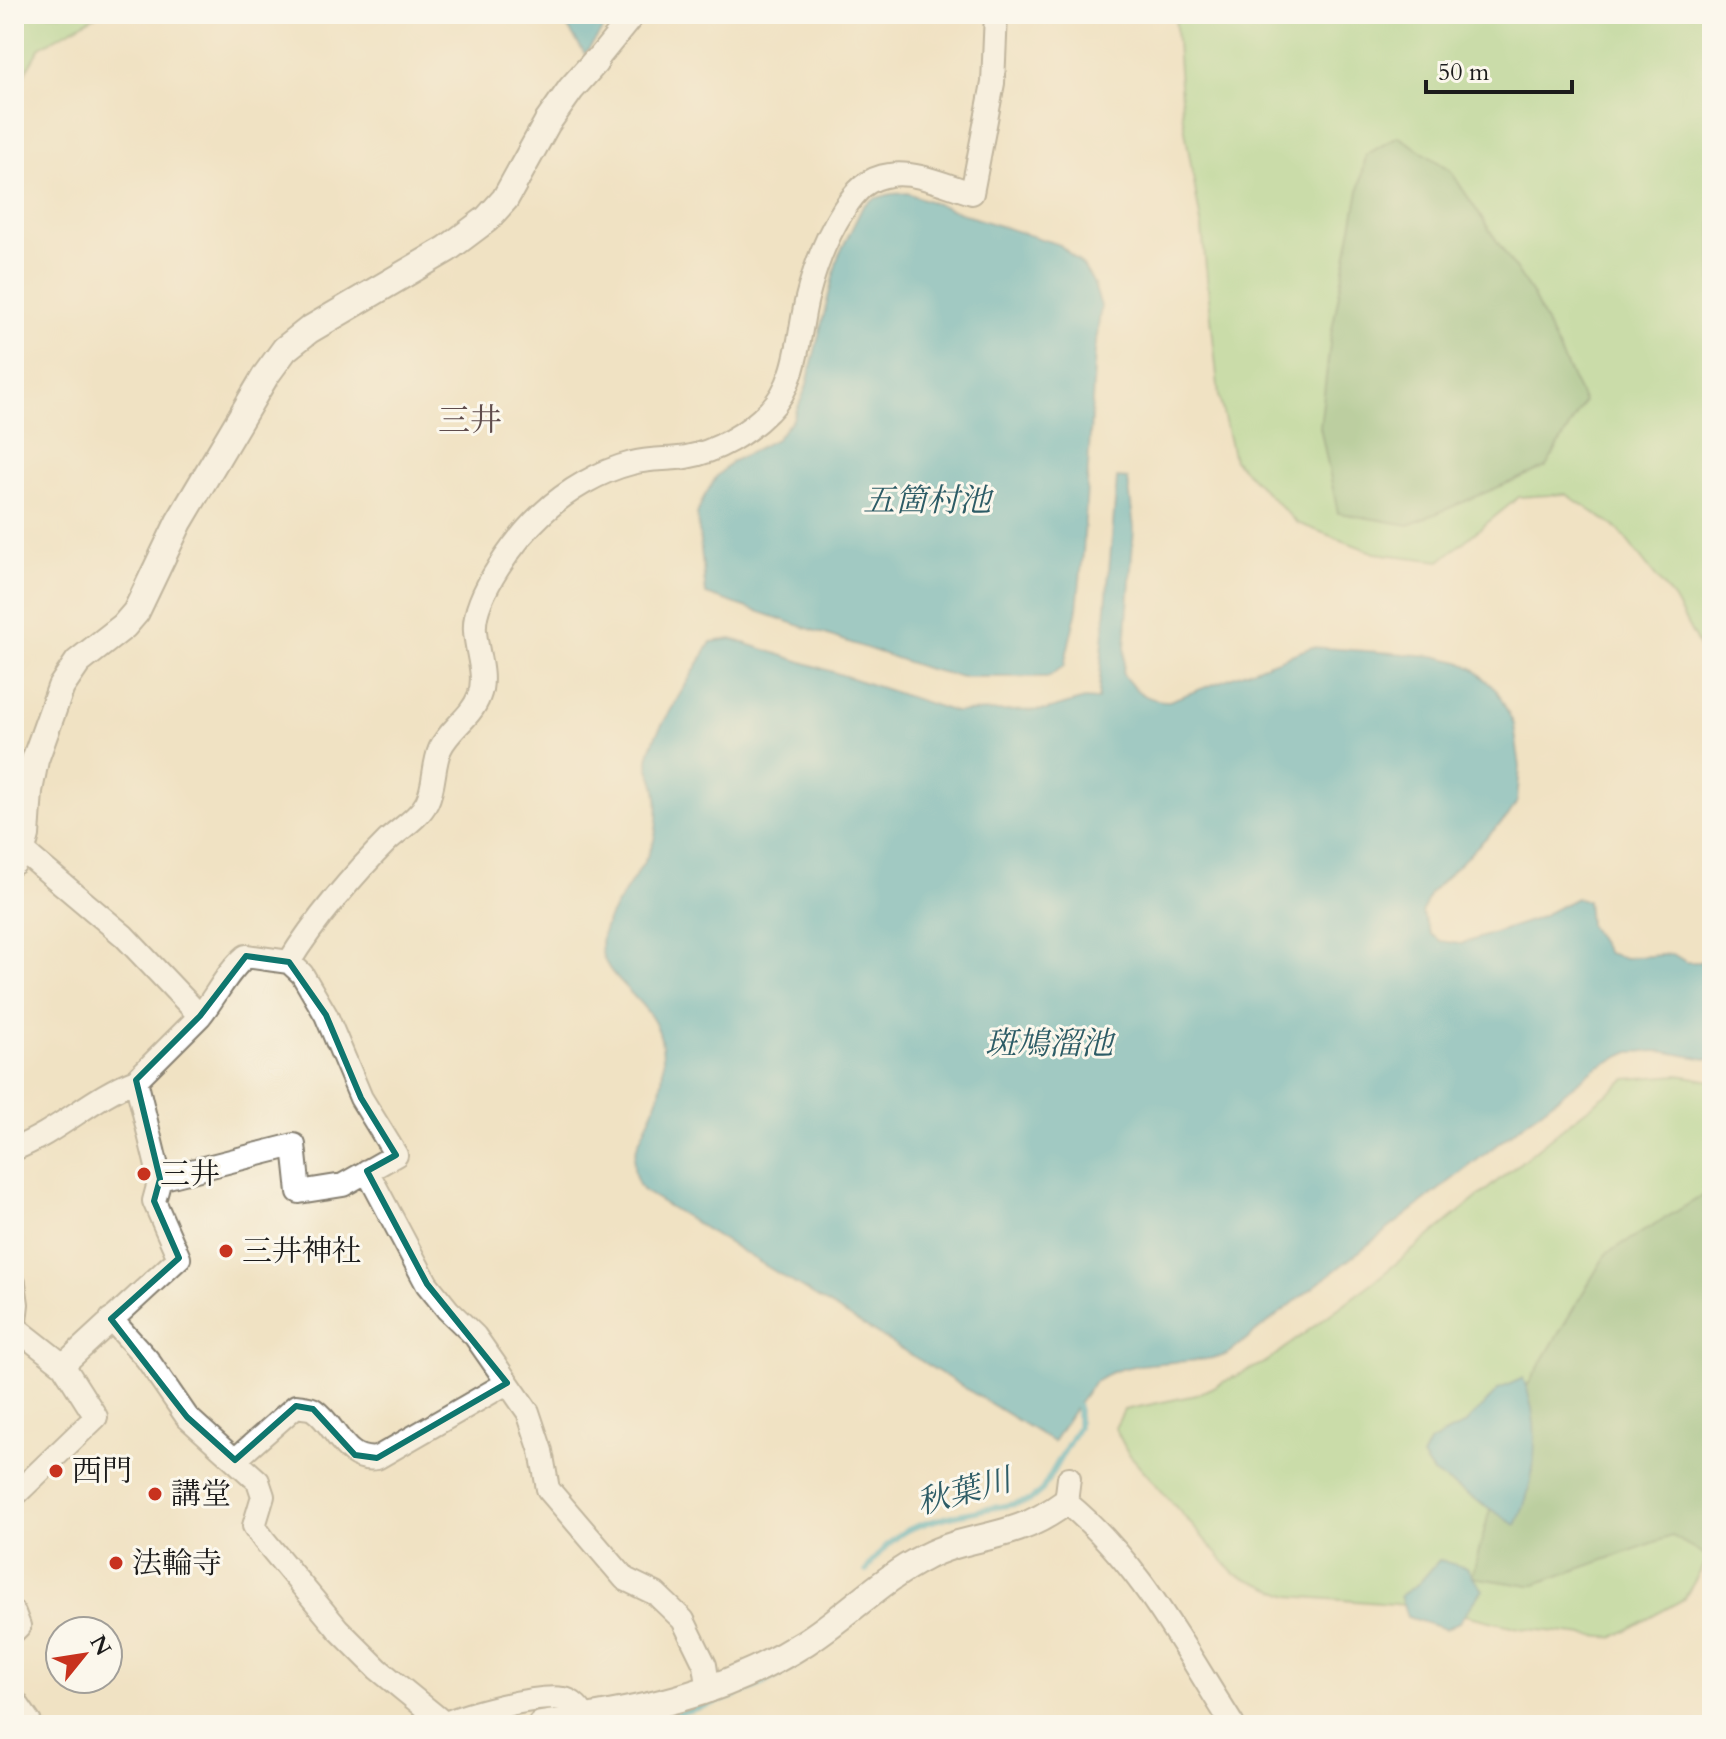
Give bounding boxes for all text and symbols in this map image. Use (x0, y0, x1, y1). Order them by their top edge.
scale bar (1426, 44, 1572, 94)
text: 50 m (1438, 56, 1490, 89)
district label: 三井 (438, 399, 502, 443)
water label: 五箇村池 (863, 479, 994, 523)
water label: 斑鳩溜池 (985, 1022, 1116, 1066)
place label: 三井 (160, 1154, 220, 1195)
marker: 三井 (135, 1165, 153, 1183)
place label: 三井神社 (242, 1231, 362, 1272)
marker: 三井神社 (217, 1242, 235, 1260)
place label: 西門 (72, 1451, 132, 1492)
water label: 秋葉川 (912, 1458, 1019, 1526)
marker: 西門 (47, 1462, 65, 1480)
place label: 講堂 (171, 1474, 231, 1515)
marker: 講堂 (146, 1485, 164, 1503)
place label: 法輪寺 (132, 1543, 222, 1584)
marker: 法輪寺 (107, 1554, 125, 1572)
north arrow (44, 1615, 124, 1695)
text: N (83, 1630, 118, 1661)

